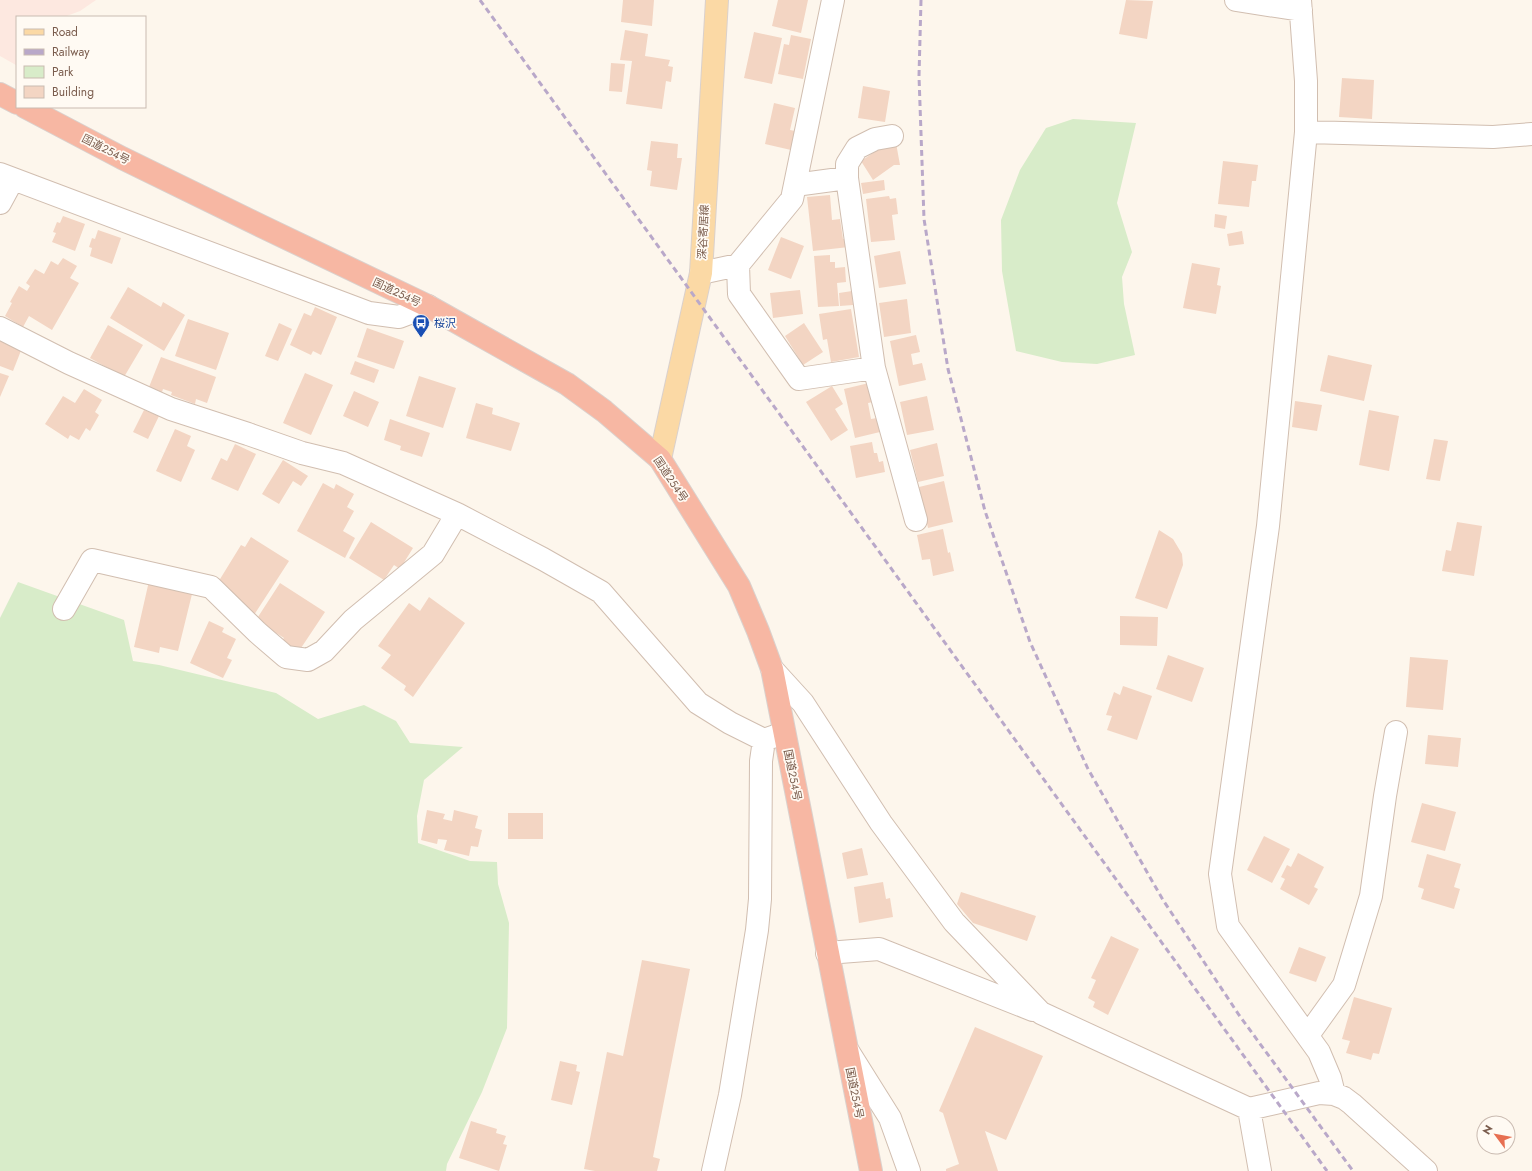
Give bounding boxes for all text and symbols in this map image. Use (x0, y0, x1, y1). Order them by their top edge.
legend (16, 16, 146, 108)
text: Road (52, 23, 78, 41)
text: Railway (52, 43, 90, 61)
text: Park (52, 63, 74, 81)
text: Building (52, 83, 94, 101)
street label: 国道254号 (79, 130, 133, 168)
street label: 深谷寄居線 (694, 204, 712, 260)
street label: 国道254号 (370, 274, 424, 310)
bus stop icon: 桜沢 (411, 313, 431, 338)
place label: 桜沢 (434, 315, 456, 331)
street label: 国道254号 (650, 453, 692, 505)
street label: 国道254号 (780, 748, 806, 802)
street label: 国道254号 (842, 1066, 868, 1120)
north arrow (1476, 1115, 1516, 1155)
text: N (1478, 1122, 1497, 1138)

